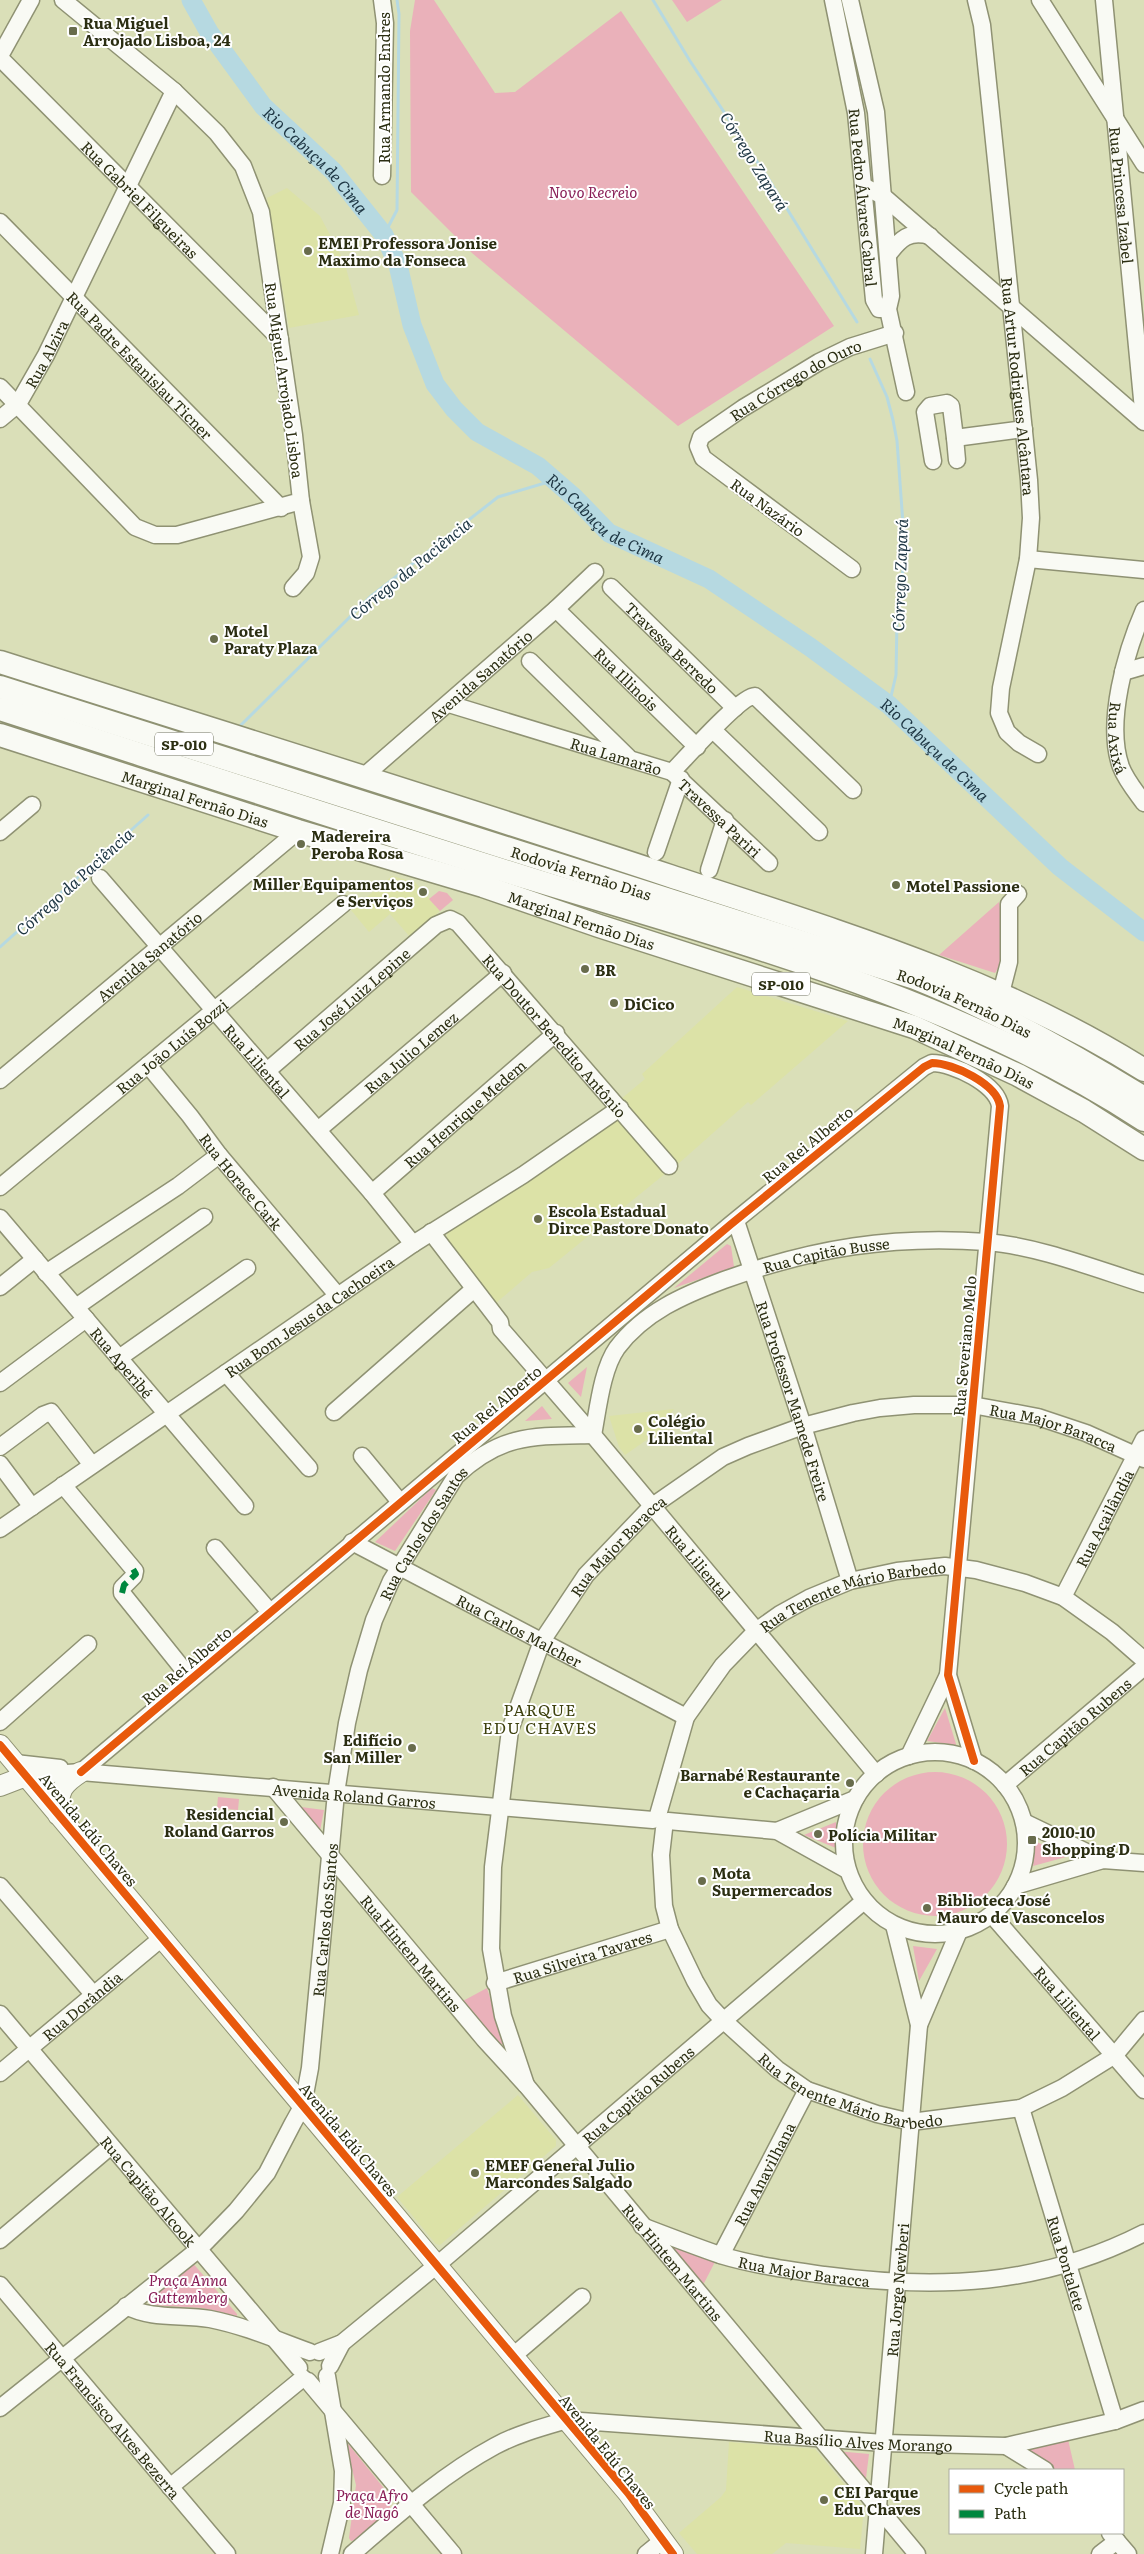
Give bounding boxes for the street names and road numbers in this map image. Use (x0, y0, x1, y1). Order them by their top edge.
street label: Rua Armando Endres (372, 12, 395, 164)
street label: Rua Pedro Álvares Cabral (844, 107, 884, 288)
street label: Rua Princesa Izabel (1105, 126, 1141, 265)
street label: Rua Gabriel Filgueiras (77, 135, 205, 263)
street label: Rua Artur Rodrigues Alcântara (997, 276, 1041, 497)
street label: Rua Miguel Arrojado Lisboa (260, 280, 310, 481)
street label: Rua Padre Estanislau Ticner (62, 285, 218, 444)
street label: Rua Alzira (18, 315, 73, 392)
street label: Rua Córrego do Ouro (724, 333, 864, 426)
street label: Rua Nazário (726, 472, 810, 542)
street label: Travessa Berredo (620, 596, 725, 698)
street label: Avenida Sanatório (423, 623, 537, 727)
street label: Rua Illinois (589, 641, 664, 715)
street label: Rua Axixá (1104, 701, 1134, 778)
street label: Rua Lamarão (568, 730, 665, 780)
road number: SP-010 (155, 732, 213, 756)
street label: Marginal Fernão Dias (119, 763, 272, 832)
street label: Travessa Pariri (673, 772, 767, 862)
street label: Rodovia Fernão Dias (508, 839, 655, 905)
street label: Marginal Fernão Dias (505, 884, 658, 955)
street label: Avenida Sanatório (91, 905, 207, 1006)
street label: Rua José Luiz Lepine (287, 941, 415, 1056)
street label: Rua Doutor Benedito Antônio (478, 948, 633, 1122)
street label: Rodovia Fernão Dias (894, 962, 1036, 1043)
road number: SP-010 (752, 972, 810, 996)
street label: Rua João Luís Bozzi (110, 993, 232, 1099)
street label: Rua Julio Lemez (358, 1005, 462, 1098)
street label: Marginal Fernão Dias (890, 1010, 1039, 1094)
street label: Rua Liliental (219, 1018, 296, 1103)
street label: Rua Henrique Medem (398, 1053, 531, 1173)
street label: Rua Rei Alberto (756, 1100, 858, 1188)
street label: Rua Horace Cark (195, 1128, 289, 1235)
street label: Rua Capitão Busse (760, 1231, 891, 1278)
street label: Rua Bom Jesus da Cachoeira (219, 1249, 399, 1383)
street label: Rua Severiano Melo (946, 1275, 982, 1417)
street label: Rua Professor Mamede Freire (751, 1298, 837, 1504)
street label: Rua Aperibé (85, 1321, 160, 1403)
street label: Rua Rei Alberto (446, 1359, 546, 1449)
street label: Rua Major Baracca (988, 1397, 1122, 1457)
street label: Rua Carlos dos Santos (373, 1460, 472, 1604)
street label: Rua Açailândia (1069, 1464, 1139, 1571)
street label: Rua Major Baracca (564, 1488, 671, 1601)
street label: Rua Liliental (661, 1519, 737, 1604)
street label: Rua Tenente Mário Barbedo (754, 1554, 947, 1637)
street label: Rua Carlos Malcher (453, 1587, 586, 1672)
street label: Rua Rei Alberto (136, 1620, 236, 1710)
street label: Rua Capitão Rubens (1013, 1671, 1136, 1781)
street label: Avenida Edú Chaves (34, 1767, 144, 1891)
street label: Avenida Roland Garros (271, 1777, 437, 1813)
street label: Rua Carlos dos Santos (305, 1842, 343, 1998)
street label: Rua Hintem Martins (356, 1889, 468, 2016)
street label: Rua Silveira Tavares (510, 1924, 654, 1988)
street label: Rua Liliental (1029, 1960, 1107, 2045)
street label: Rua Dorândia (36, 1964, 127, 2045)
street label: Rua Capitão Rubens (576, 2039, 699, 2149)
street label: Rua Tenente Mário Barbedo (754, 2046, 944, 2134)
street label: Avenida Edú Chaves (294, 2077, 404, 2201)
street label: Rua Anavilhana (727, 2117, 800, 2229)
street label: Rua Capitão Alcook (96, 2130, 203, 2251)
street label: Rua Hintem Martins (618, 2198, 729, 2326)
street label: Rua Pontalete (1042, 2213, 1093, 2314)
street label: Rua Jorge Newberi (879, 2222, 914, 2358)
street label: Rua Major Baracca (736, 2249, 872, 2292)
street label: Rua Francisco Alves Bezerra (40, 2336, 187, 2504)
street label: Avenida Edú Chaves (554, 2388, 662, 2514)
street label: Rua Basílio Alves Morango (763, 2423, 953, 2456)

